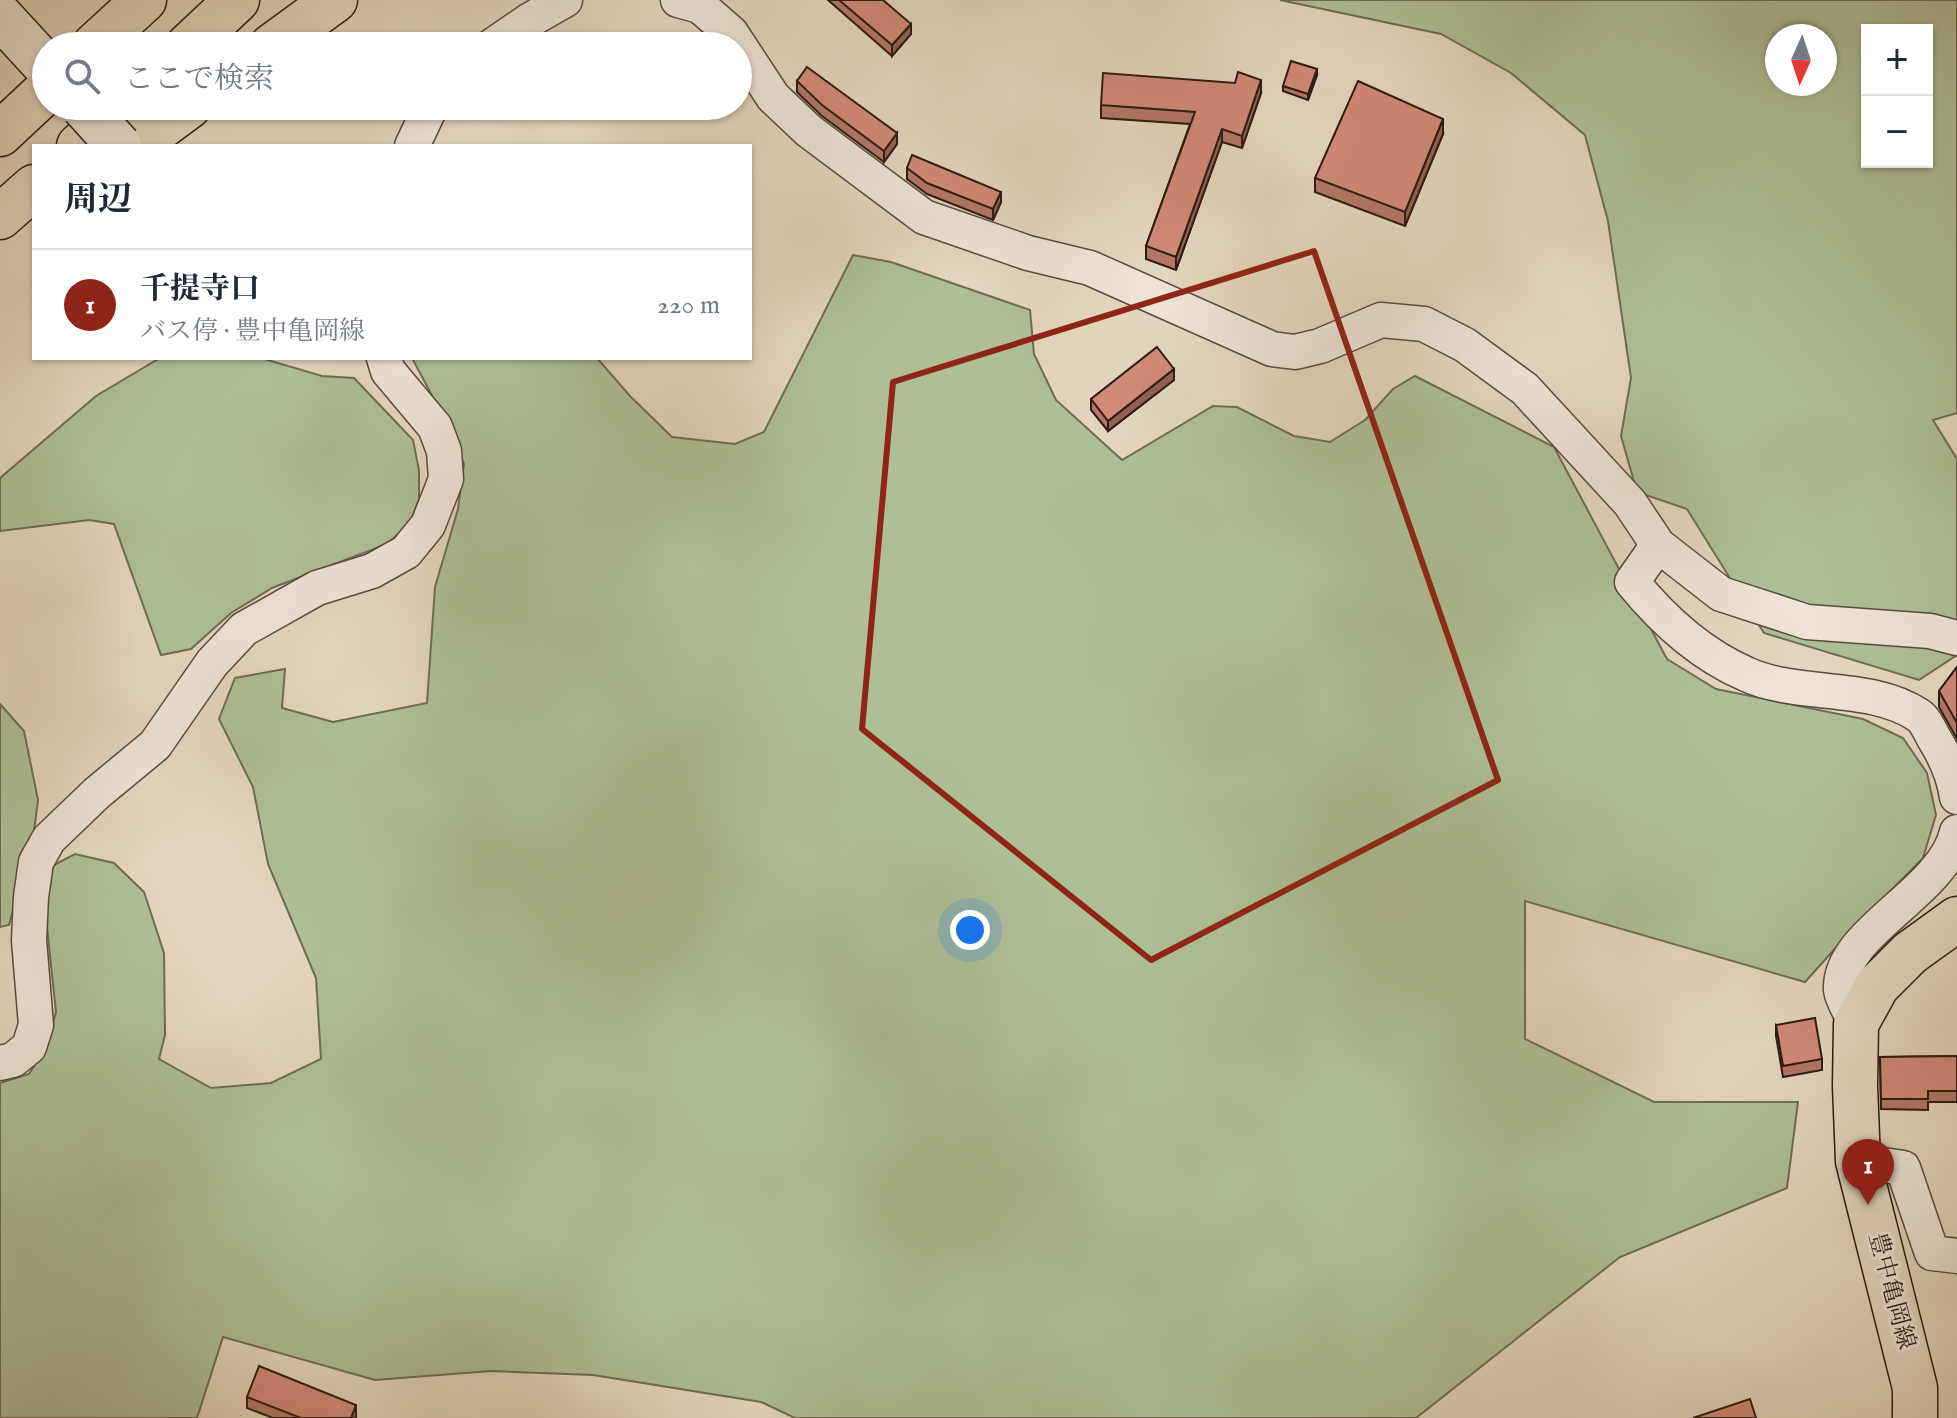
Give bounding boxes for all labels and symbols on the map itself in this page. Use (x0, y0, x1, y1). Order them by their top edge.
north arrow (1765, 24, 1837, 96)
your location (950, 910, 990, 950)
pin: 1 (1842, 1139, 1894, 1205)
street label: 豊中亀岡線 (1860, 1229, 1922, 1353)

